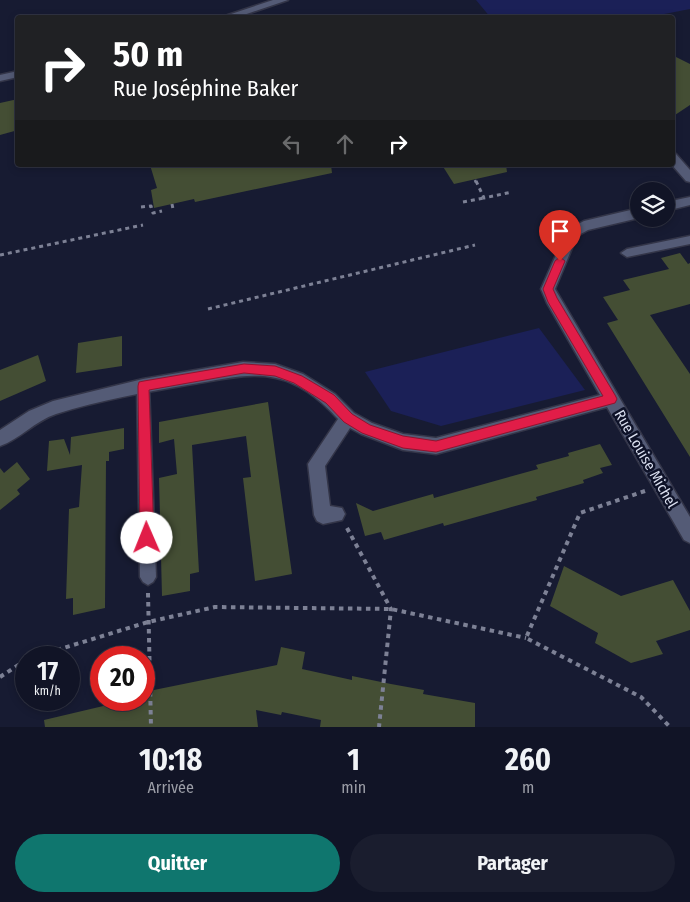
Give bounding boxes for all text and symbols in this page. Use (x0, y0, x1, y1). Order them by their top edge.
text: 50 m (113, 33, 183, 75)
icon: right (30, 35, 95, 100)
text: Rue Joséphine Baker (113, 75, 298, 102)
icon: left (278, 130, 306, 158)
icon: ahead (331, 130, 359, 158)
icon: right (384, 130, 412, 158)
map controls (630, 182, 675, 227)
button: layers (630, 182, 675, 227)
pin (539, 210, 581, 261)
icon: arrive (546, 217, 574, 245)
street label: Rue Louise Michel (611, 407, 681, 511)
position arrow (120, 511, 172, 563)
speed limit sign: 20 (90, 646, 155, 711)
text: 17 (37, 657, 58, 687)
text: km/h (34, 684, 61, 698)
text: 10:18 (139, 742, 202, 778)
text: 1 (347, 742, 360, 778)
text: 260 (505, 742, 551, 778)
text: Arrivée (147, 778, 194, 797)
text: min (341, 778, 366, 797)
text: m (522, 778, 534, 797)
button: Quitter (15, 834, 340, 892)
button: Partager (350, 834, 675, 892)

